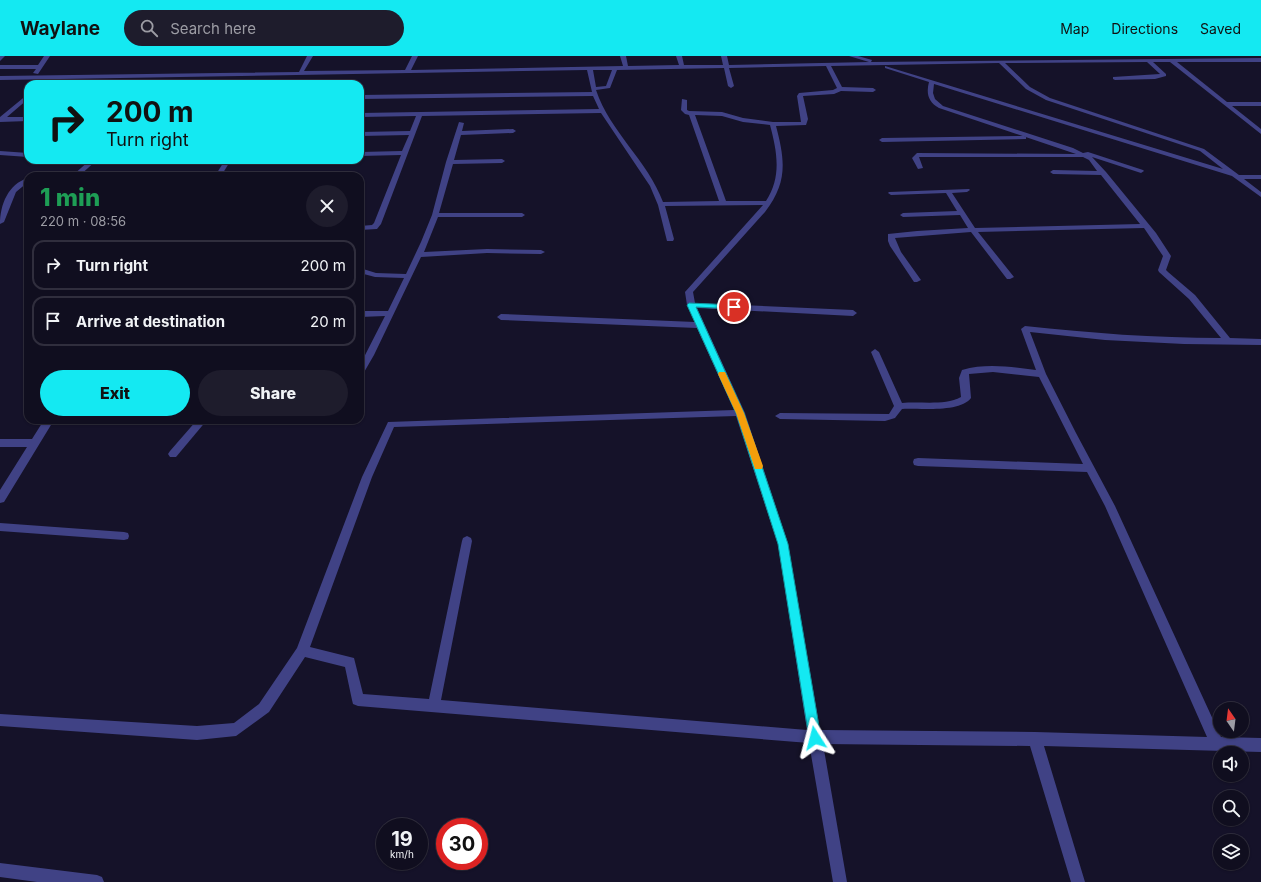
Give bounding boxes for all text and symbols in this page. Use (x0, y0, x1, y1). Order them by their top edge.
search box (124, 10, 404, 46)
text: Waylane (20, 17, 100, 40)
icon: search (138, 17, 160, 39)
text: Search here (170, 19, 256, 38)
text: Map (1060, 20, 1089, 37)
text: Directions (1111, 20, 1178, 37)
text: Saved (1200, 20, 1241, 37)
text: 200 m (106, 95, 194, 129)
icon: right (40, 96, 92, 148)
text: Turn right (106, 129, 189, 150)
text: 1 min (40, 183, 100, 212)
button: close (306, 185, 348, 227)
text: 220 m · 08:56 (40, 213, 126, 229)
icon: right (42, 254, 64, 276)
text: Turn right (76, 256, 148, 275)
text: 200 m (301, 256, 346, 275)
pin (717, 290, 751, 324)
icon: arrive (723, 296, 745, 318)
icon: arrive (42, 310, 64, 332)
text: Arrive at destination (76, 312, 225, 331)
text: 20 m (310, 312, 346, 331)
button: Exit (40, 370, 190, 416)
button: Share (198, 370, 348, 416)
north arrow (1213, 702, 1249, 738)
map controls (1213, 702, 1249, 870)
position arrow (794, 717, 836, 759)
button: sound (1213, 746, 1249, 782)
button: search (1213, 790, 1249, 826)
speed limit sign: 30 (436, 818, 488, 870)
text: 19 (391, 827, 413, 851)
button: layers (1213, 834, 1249, 870)
text: km/h (390, 848, 414, 860)

